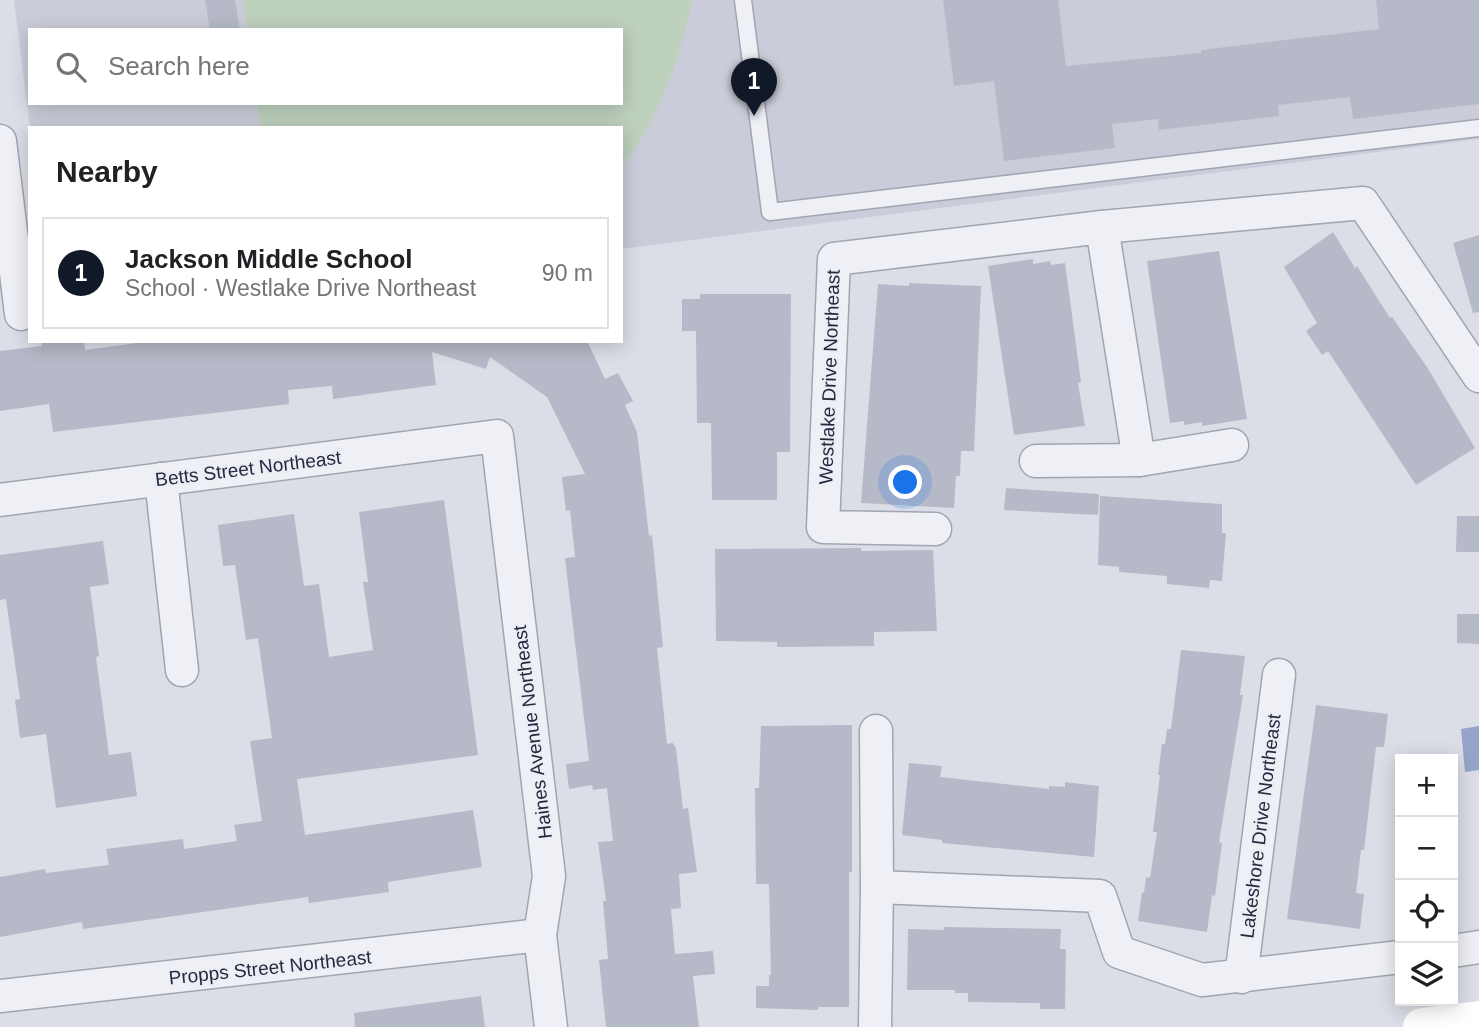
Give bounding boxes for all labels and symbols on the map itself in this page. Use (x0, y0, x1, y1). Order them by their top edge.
pin: 1 (731, 58, 777, 116)
street label: Westlake Drive Northeast (815, 268, 844, 485)
street label: Betts Street Northeast (154, 447, 343, 490)
your location (888, 465, 922, 499)
street label: Haines Avenue Northeast (509, 623, 556, 840)
street label: Lakeshore Drive Northeast (1236, 712, 1285, 939)
street label: Propps Street Northeast (168, 946, 373, 989)

